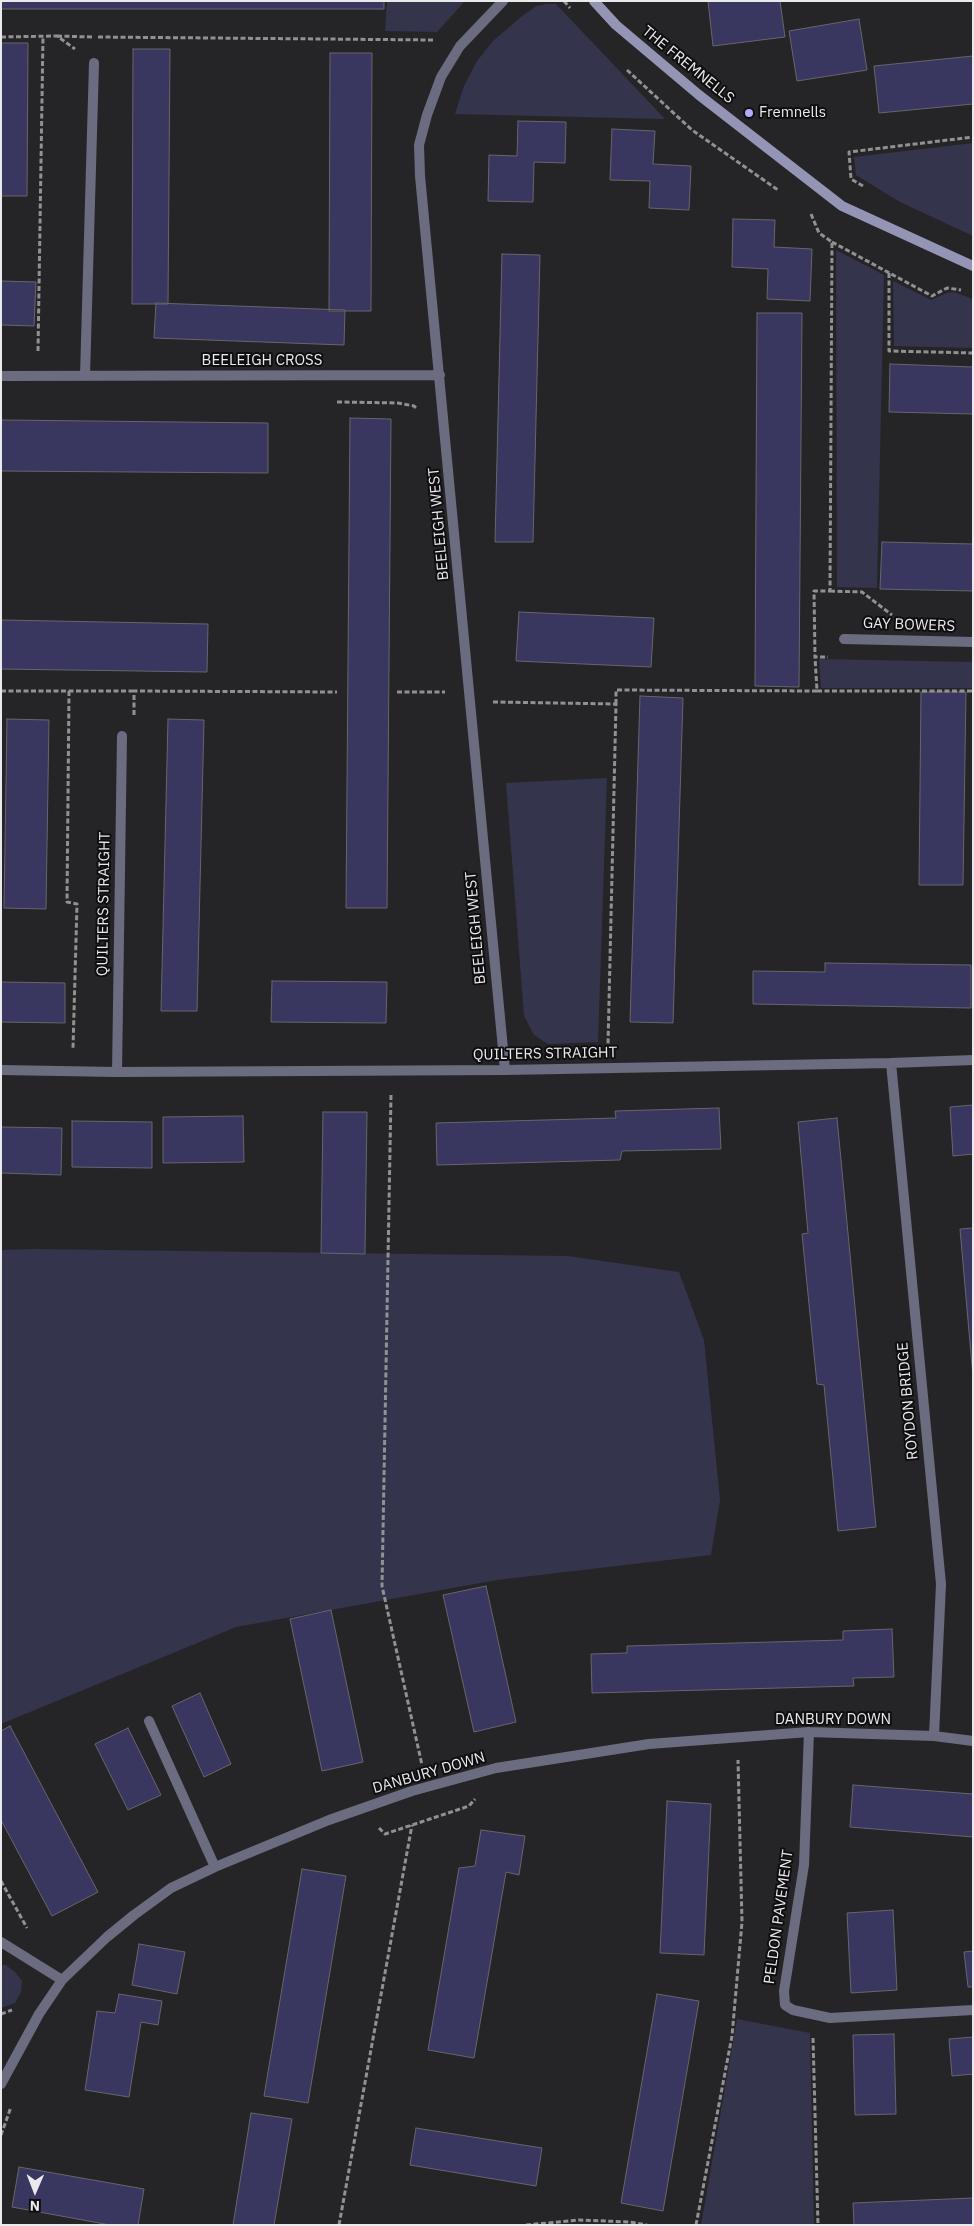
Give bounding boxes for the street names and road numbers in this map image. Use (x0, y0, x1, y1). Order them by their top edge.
street label: THE FREMNELLS (638, 22, 738, 108)
street label: BEELEIGH CROSS (202, 352, 322, 370)
street label: BEELEIGH WEST (425, 467, 453, 581)
street label: GAY BOWERS (862, 614, 956, 636)
street label: QUILTERS STRAIGHT (94, 832, 114, 976)
street label: BEELEIGH WEST (462, 871, 490, 985)
street label: QUILTERS STRAIGHT (473, 1044, 617, 1064)
street label: ROYDON BRIDGE (894, 1341, 922, 1461)
street label: DANBURY DOWN (775, 1711, 891, 1729)
street label: DANBURY DOWN (371, 1748, 487, 1798)
street label: PELDON PAVEMENT (761, 1849, 797, 1985)

